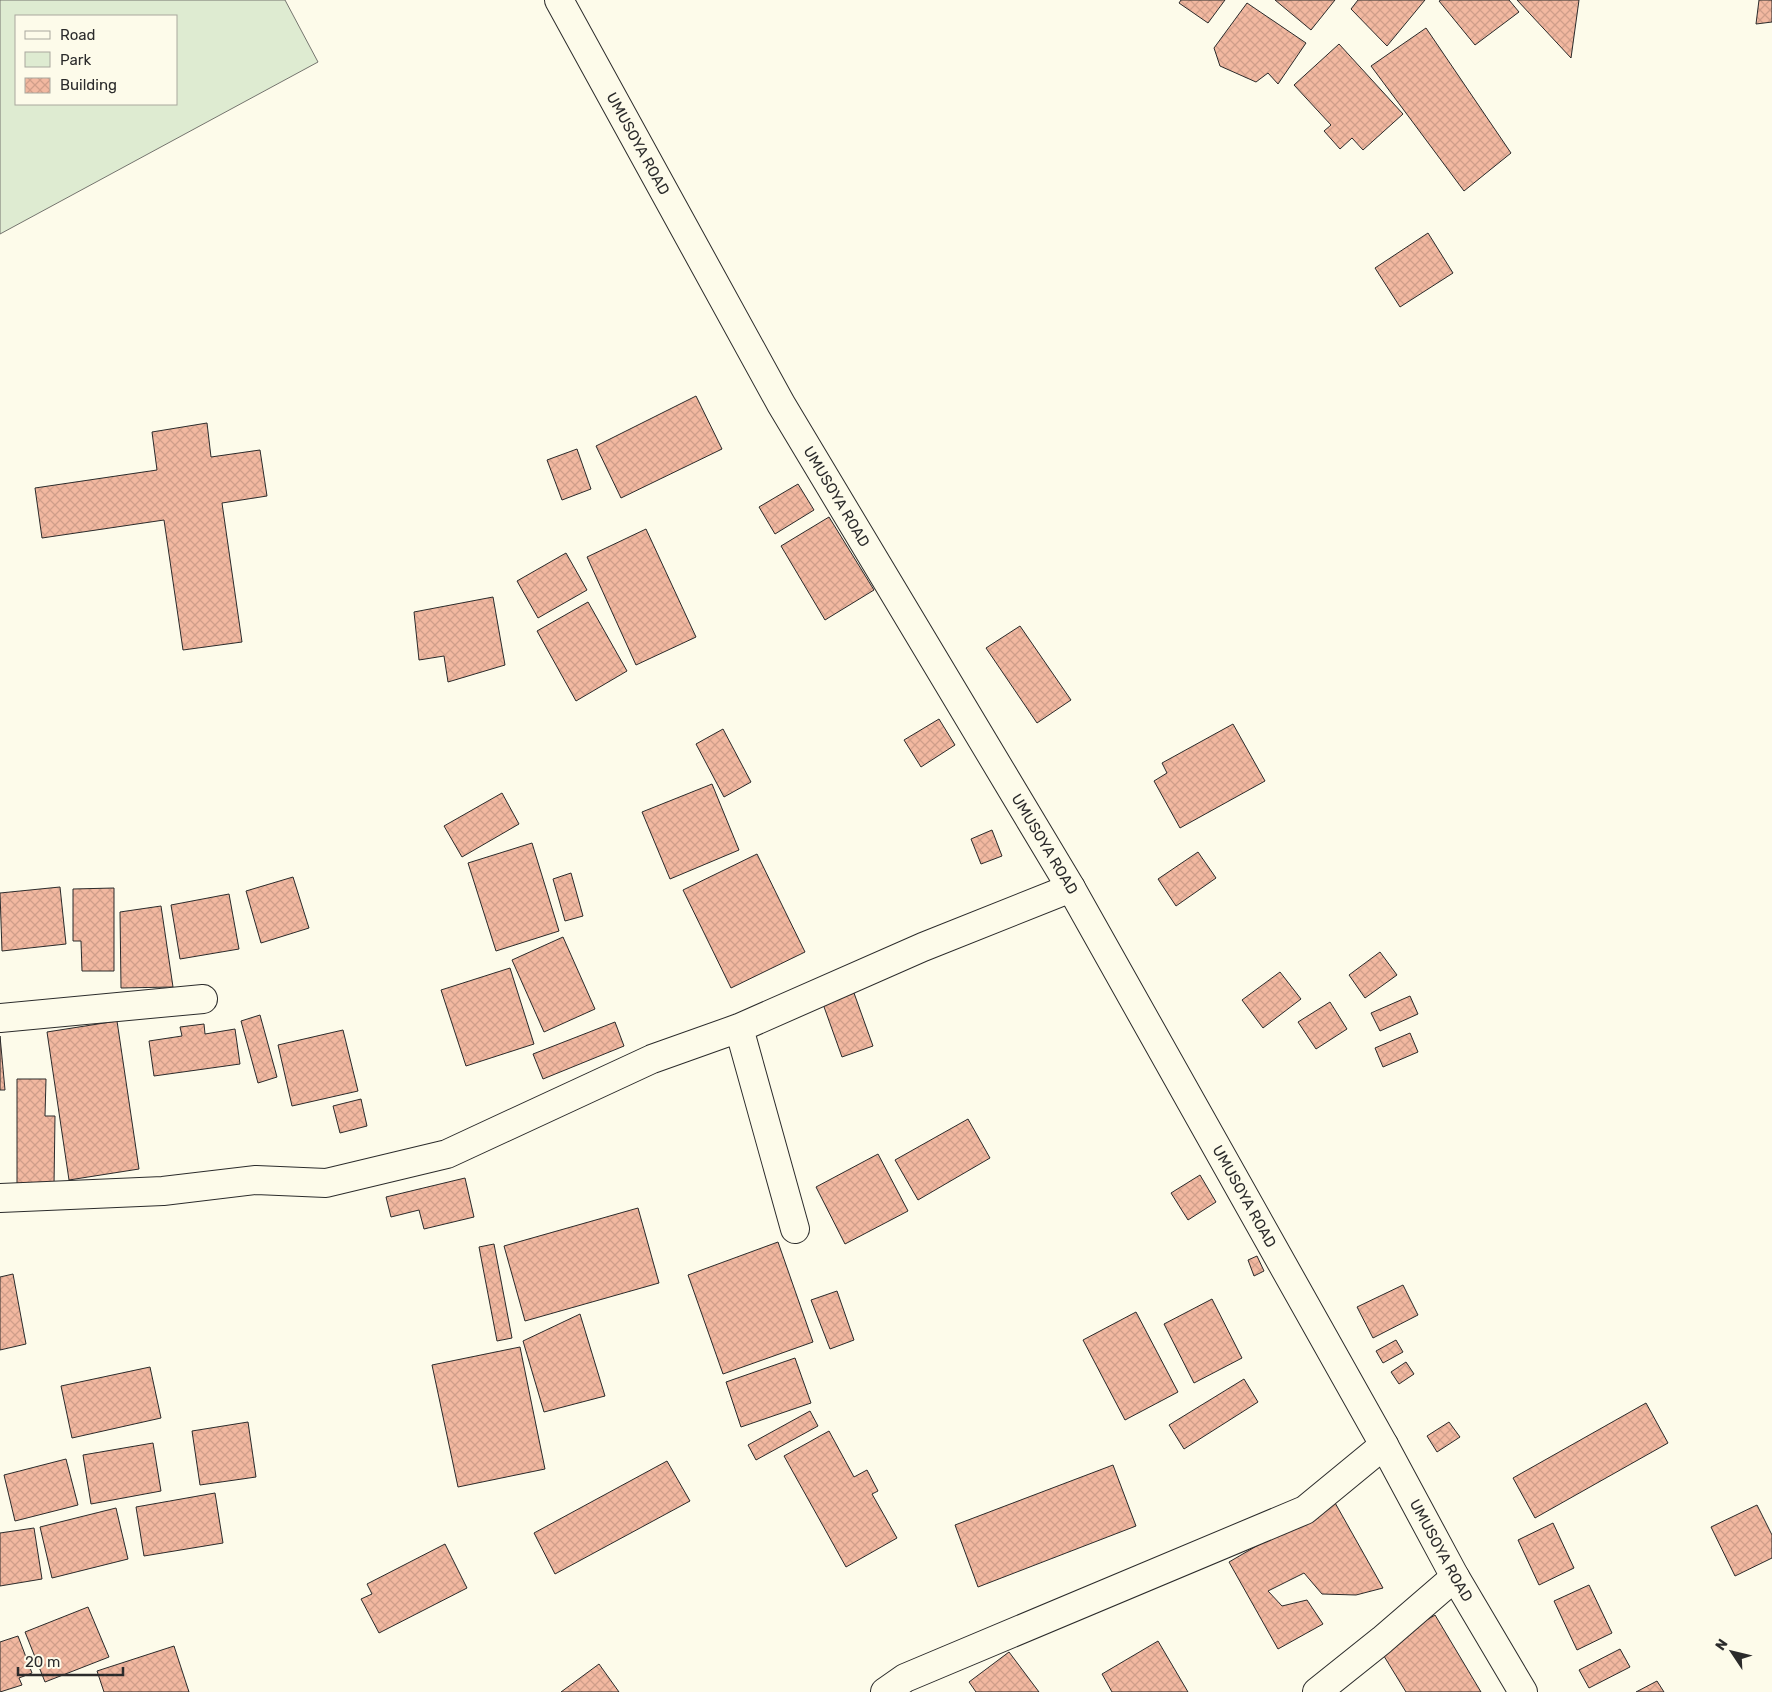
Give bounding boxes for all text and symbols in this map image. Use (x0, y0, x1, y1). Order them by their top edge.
legend (15, 15, 178, 105)
text: Road (60, 26, 96, 44)
text: Park (60, 51, 91, 69)
text: Building (60, 76, 117, 94)
street label: UMUSOYA ROAD (603, 89, 673, 198)
street label: UMUSOYA ROAD (799, 443, 874, 550)
street label: UMUSOYA ROAD (1008, 790, 1082, 898)
street label: UMUSOYA ROAD (1209, 1142, 1280, 1251)
street label: UMUSOYA ROAD (1406, 1496, 1477, 1605)
north arrow (1707, 1627, 1757, 1677)
text: N (1712, 1636, 1732, 1654)
scale bar (18, 1644, 122, 1676)
text: 20 m (25, 1653, 60, 1671)

